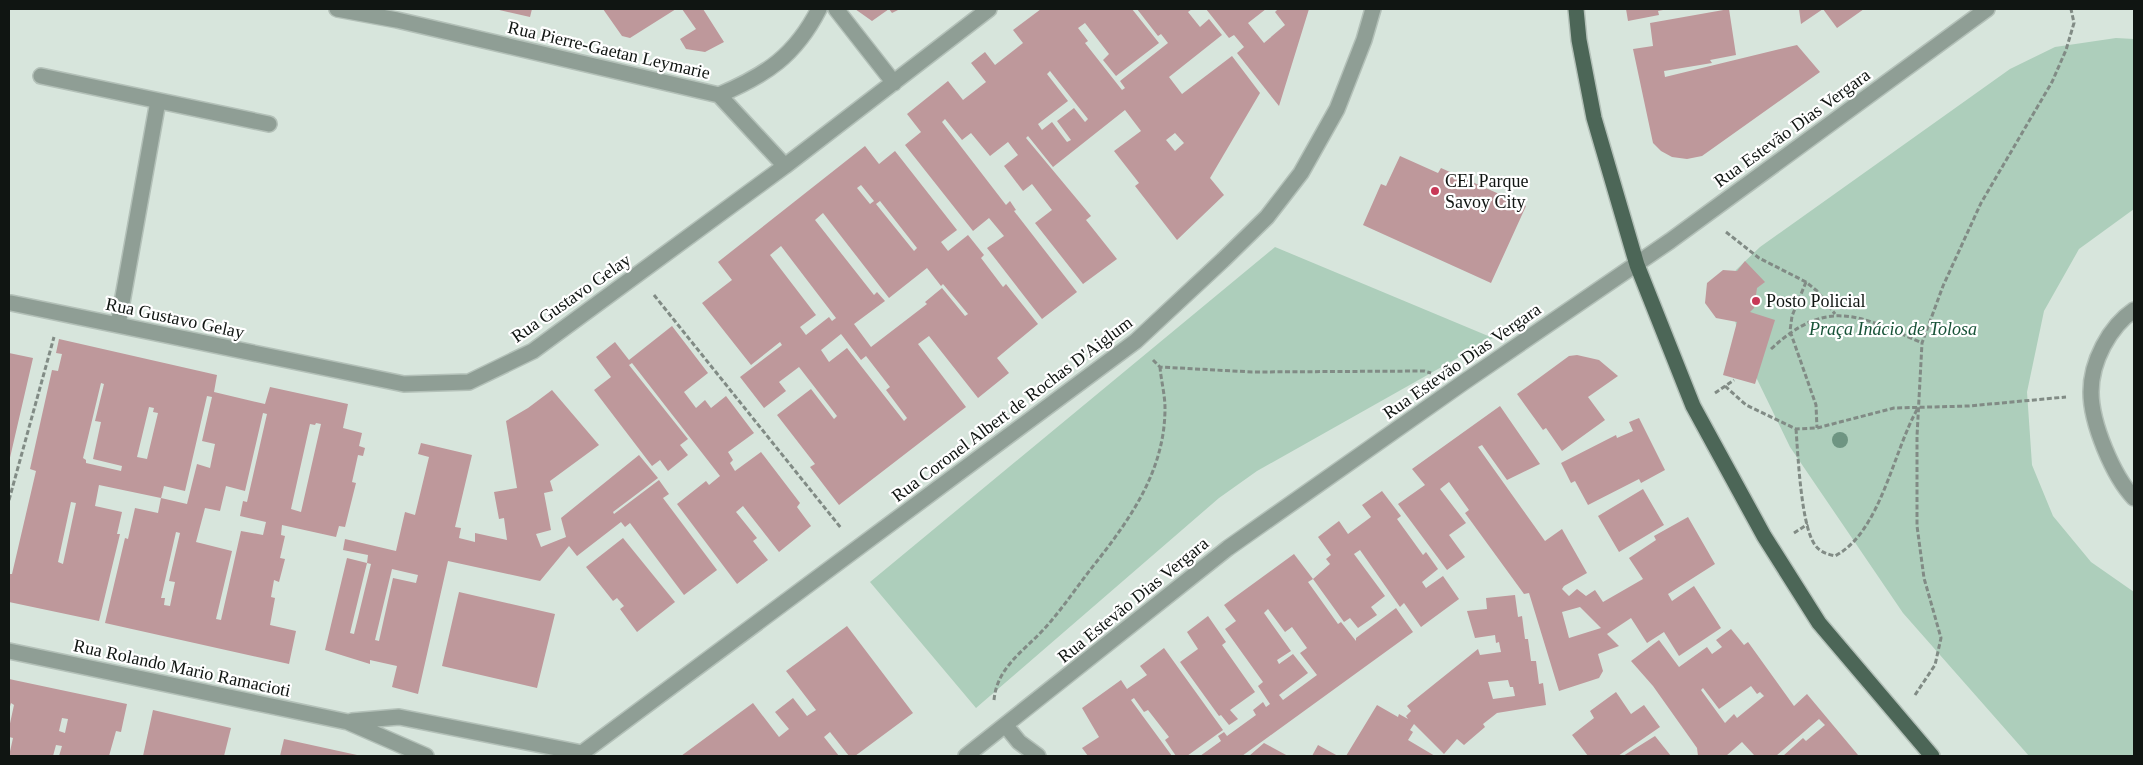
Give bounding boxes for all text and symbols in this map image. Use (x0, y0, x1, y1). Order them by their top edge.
street label: Rua Pierre-Gaetan Leymarie (506, 17, 712, 83)
street label: Rua Estevão Dias Vergara (1710, 65, 1874, 191)
place label: CEI Parque Savoy City (1445, 171, 1528, 212)
marker: CEI Parque Savoy City (1429, 185, 1441, 197)
street label: Rua Gustavo Gelay (508, 249, 634, 347)
place label: Posto Policial (1766, 291, 1866, 311)
street label: Rua Gustavo Gelay (104, 294, 246, 342)
marker: Posto Policial (1750, 295, 1762, 307)
street label: Rua Estevão Dias Vergara (1379, 299, 1545, 423)
street label: Rua Coronel Albert de Rochas D'Aiglum (888, 312, 1136, 506)
park label: Praça Inácio de Tolosa (1808, 319, 1977, 339)
street label: Rua Estevão Dias Vergara (1054, 533, 1212, 667)
street label: Rua Rolando Mario Ramacioti (72, 635, 292, 701)

